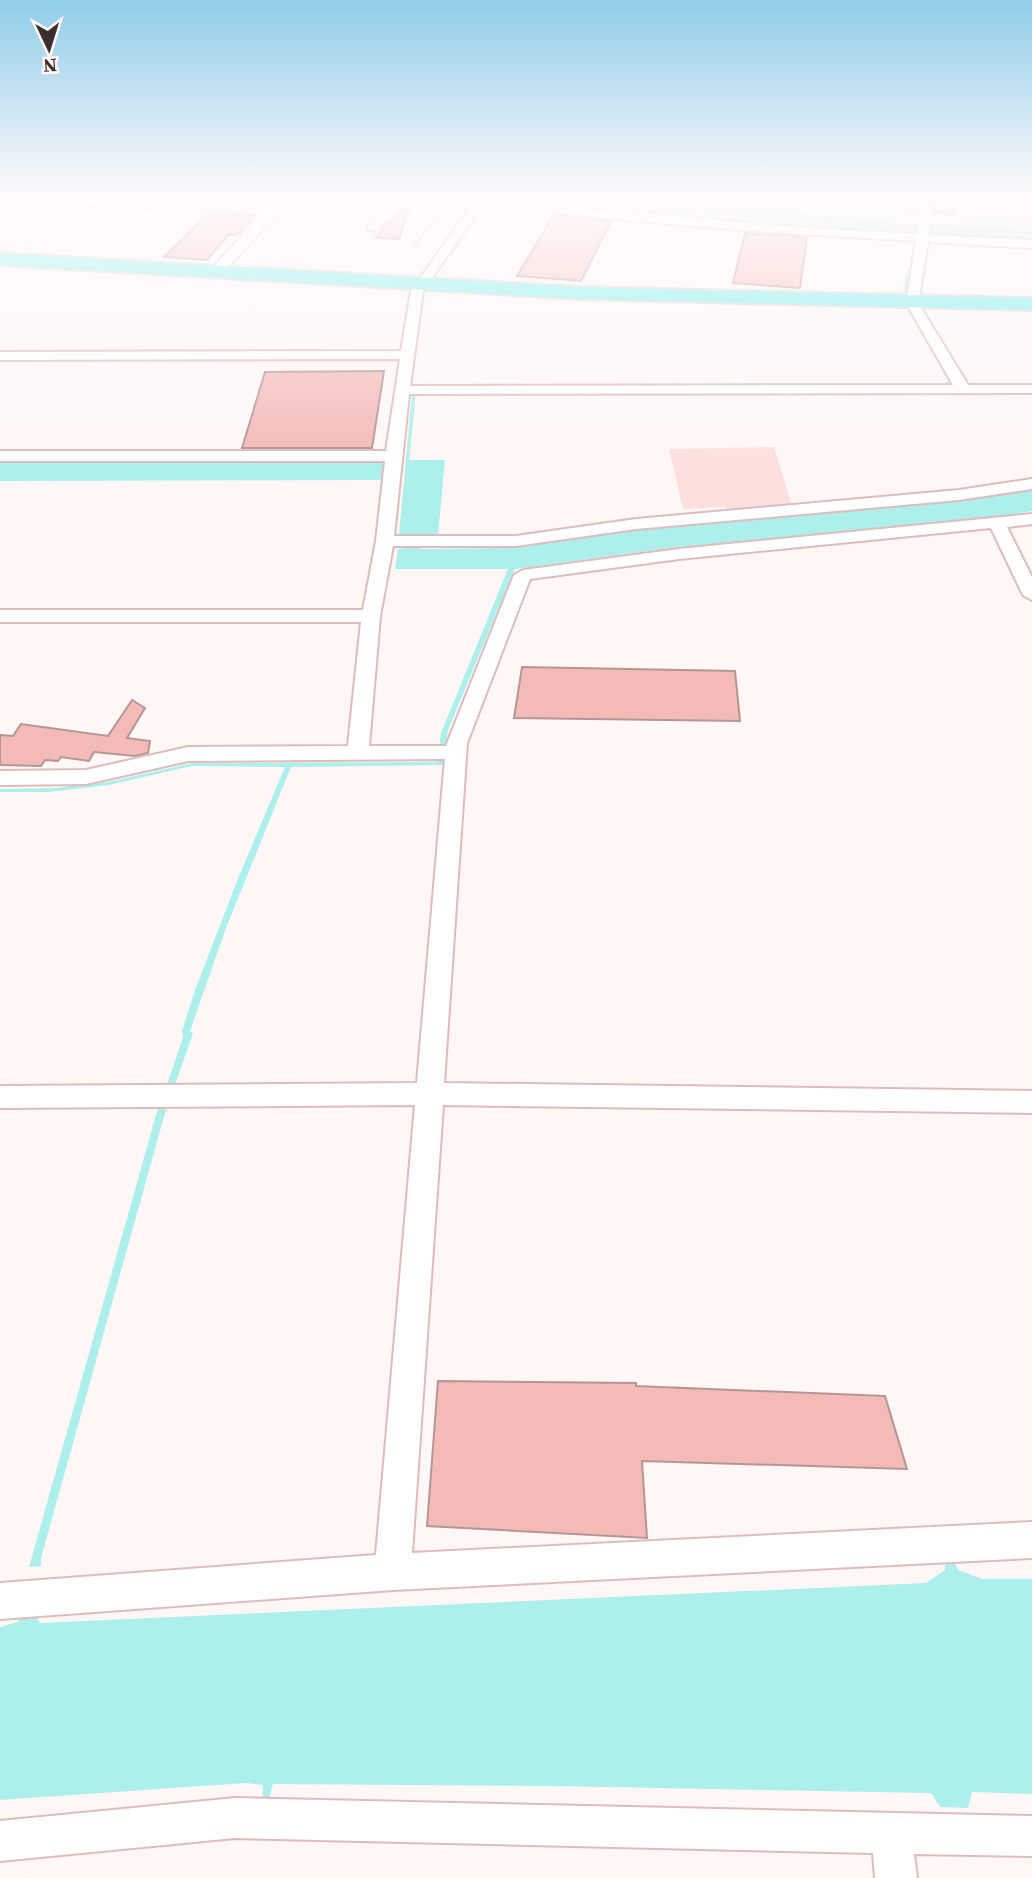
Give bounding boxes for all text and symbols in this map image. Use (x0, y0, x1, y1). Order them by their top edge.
north arrow (14, 14, 84, 84)
text: N (42, 53, 58, 79)

